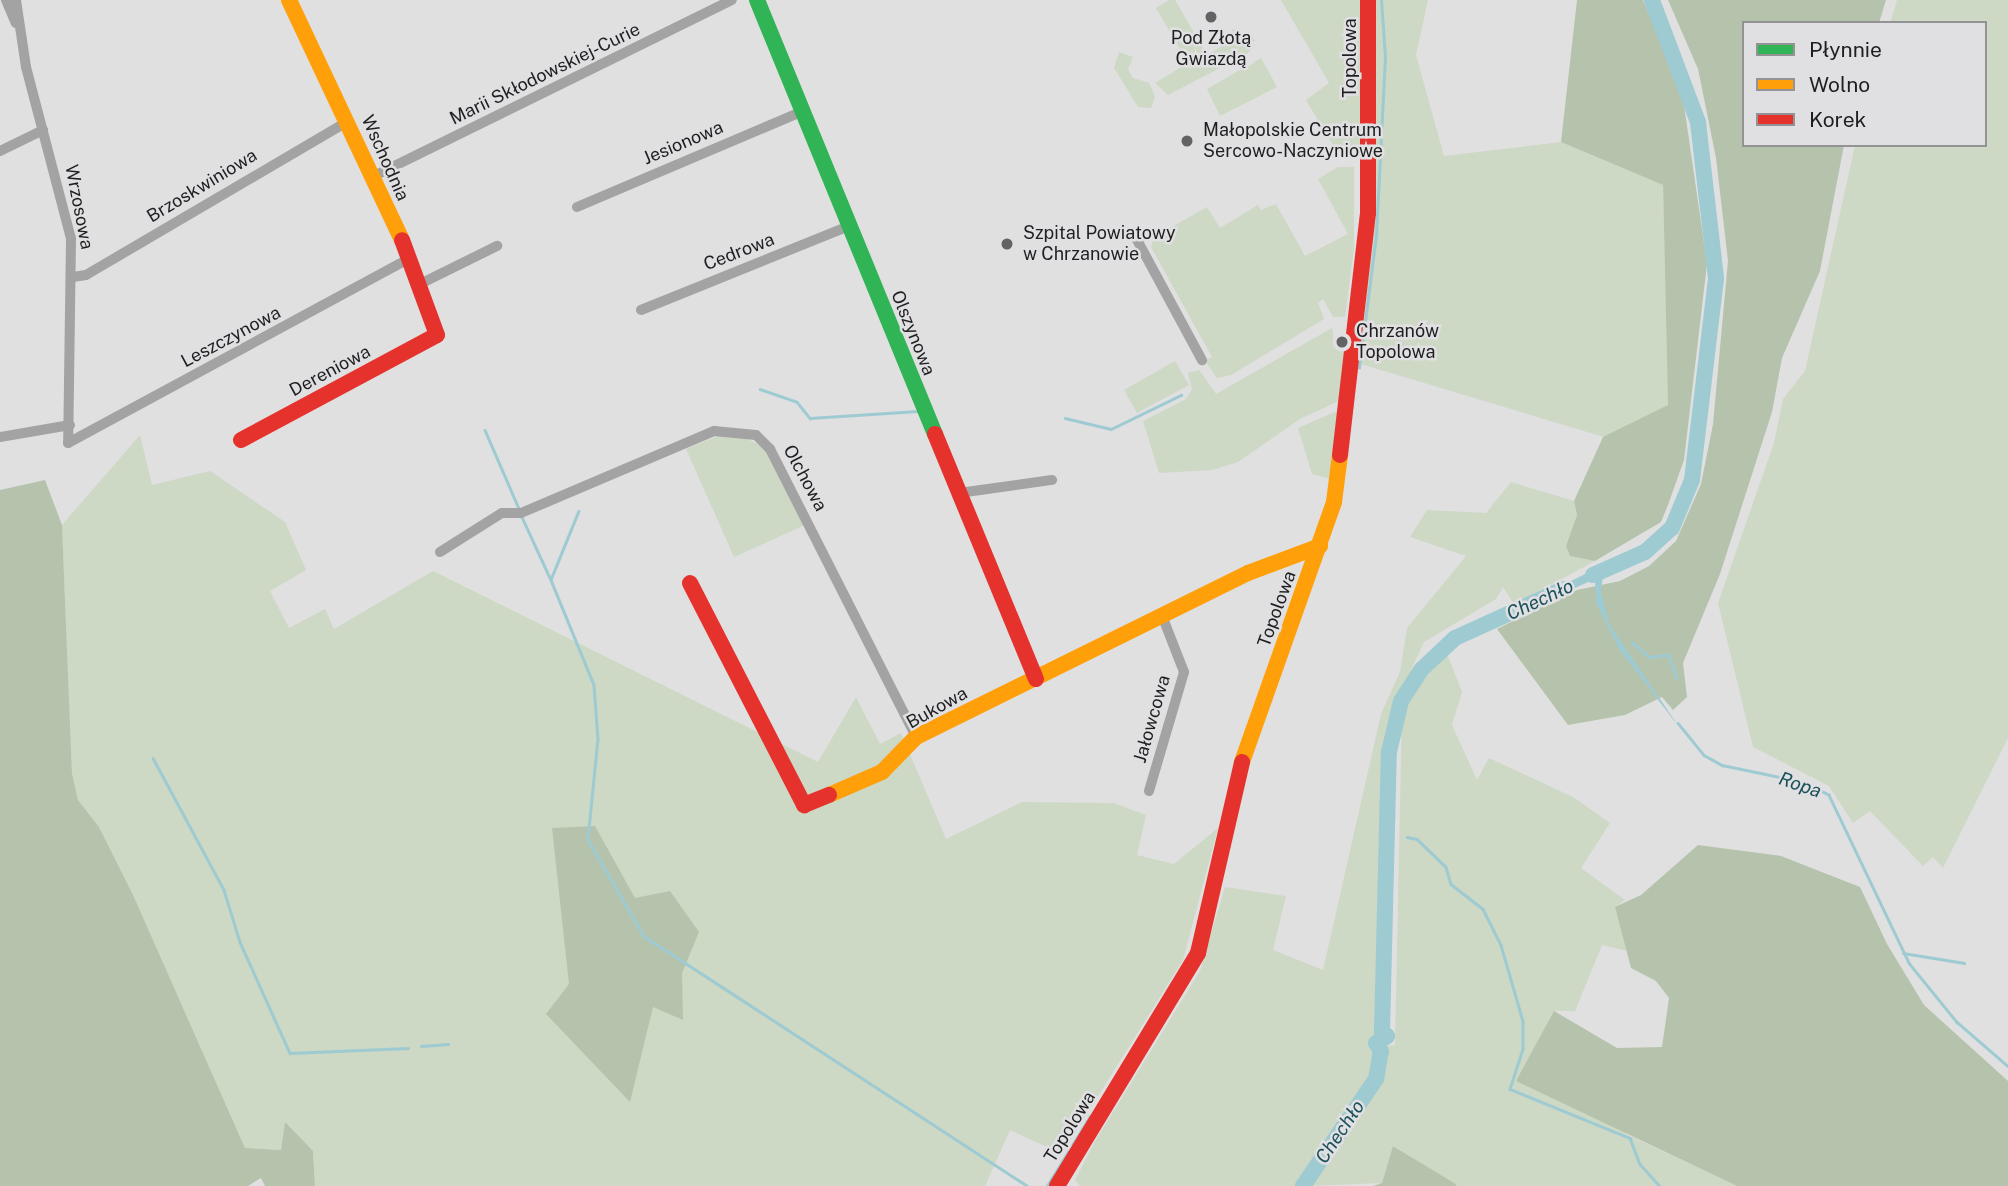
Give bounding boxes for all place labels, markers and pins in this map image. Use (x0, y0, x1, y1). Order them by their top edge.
marker: Pod Złotą Gwiazdą (1203, 9, 1219, 25)
place label: Pod Złotą Gwiazdą (1171, 28, 1251, 70)
place label: Małopolskie Centrum Sercowo-Naczyniowe (1203, 120, 1383, 162)
marker: Małopolskie Centrum Sercowo-Naczyniowe (1177, 131, 1197, 151)
place label: Szpital Powiatowy w Chrzanowie (1023, 223, 1176, 266)
marker: Szpital Powiatowy w Chrzanowie (997, 234, 1017, 254)
place label: Chrzanów Topolowa (1356, 321, 1439, 364)
marker: Chrzanów Topolowa (1334, 334, 1350, 350)

